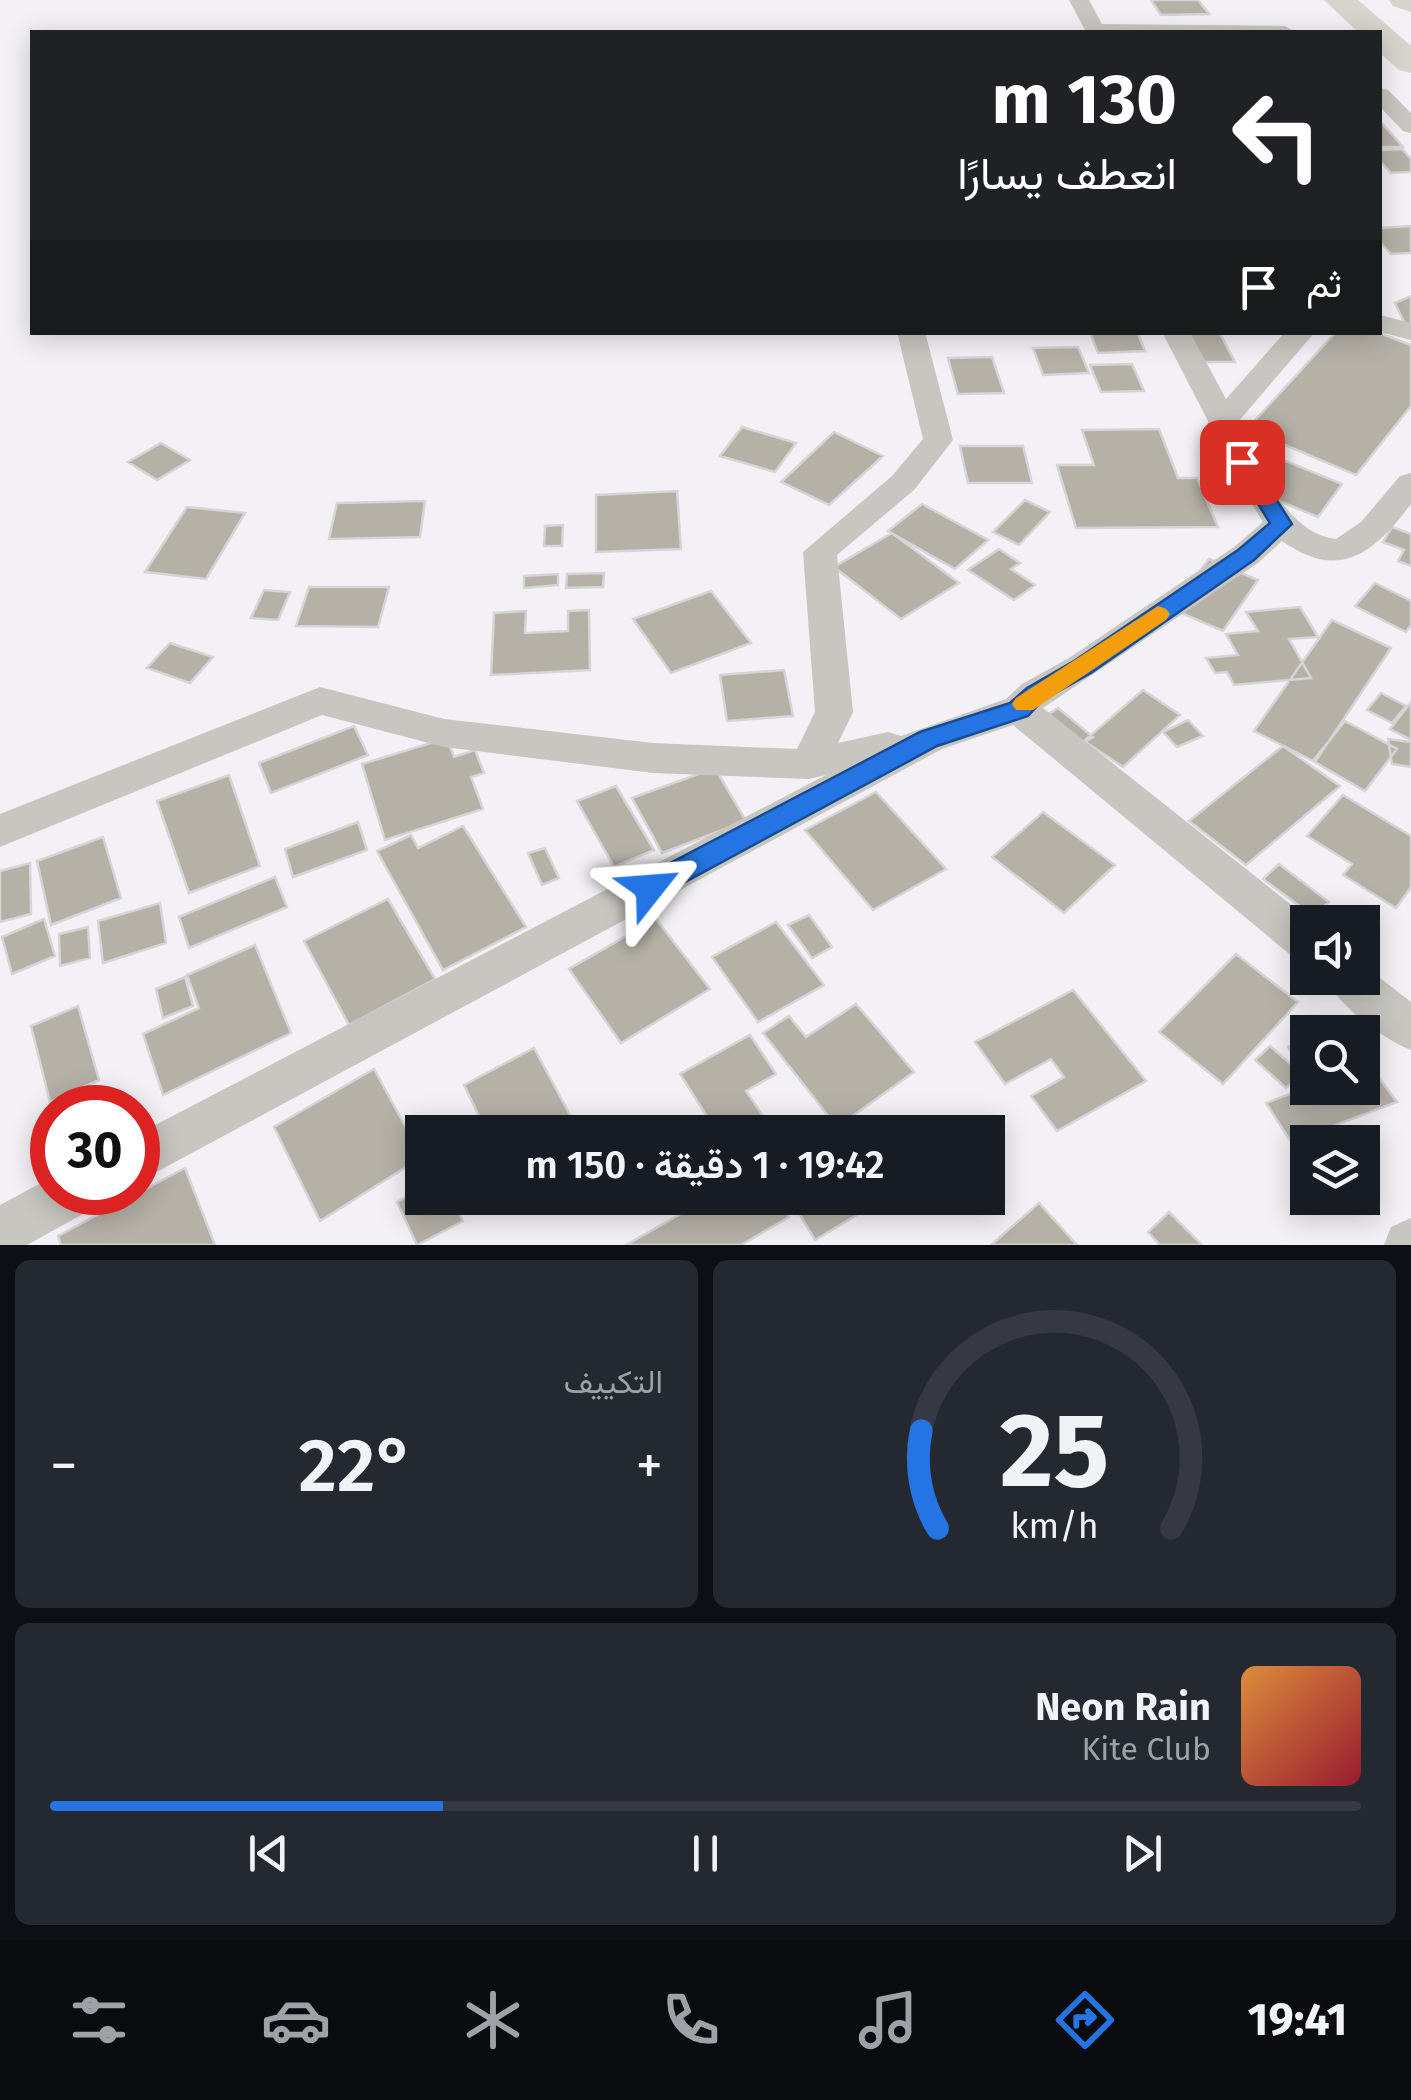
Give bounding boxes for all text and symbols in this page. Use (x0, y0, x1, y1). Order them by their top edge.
text: 130 m (991, 58, 1177, 142)
icon: left (1212, 70, 1342, 200)
text: انعطف يسارًا (957, 147, 1177, 201)
icon: arrive (1231, 260, 1286, 315)
text: ثم (1306, 261, 1342, 307)
pin (1200, 420, 1285, 505)
icon: arrive (1215, 435, 1270, 490)
position arrow (598, 836, 702, 940)
map controls (1290, 905, 1380, 1215)
button: sound (1290, 905, 1380, 995)
button: search (1290, 1015, 1380, 1105)
speed limit sign: 30 (30, 1085, 160, 1215)
button: layers (1290, 1125, 1380, 1215)
text: 19:42 · 1 دقيقة · 150 m (525, 1142, 885, 1188)
text: التكييف (564, 1363, 663, 1401)
text: 25 (1000, 1389, 1109, 1514)
text: 22° (299, 1421, 414, 1511)
text: − (50, 1433, 78, 1499)
text: + (636, 1433, 663, 1499)
text: km/h (1010, 1505, 1099, 1547)
text: Neon Rain (1035, 1684, 1211, 1730)
text: Kite Club (1082, 1730, 1211, 1768)
icon: previous (241, 1826, 296, 1881)
icon: pause (678, 1826, 733, 1881)
icon: next (1115, 1826, 1170, 1881)
icon: filters (64, 1985, 134, 2055)
icon: car (261, 1985, 331, 2055)
icon: climate (458, 1985, 528, 2055)
icon: phone (656, 1985, 726, 2055)
icon: music (853, 1985, 923, 2055)
icon: directions (1050, 1985, 1120, 2055)
text: 19:41 (1248, 1993, 1347, 2047)

